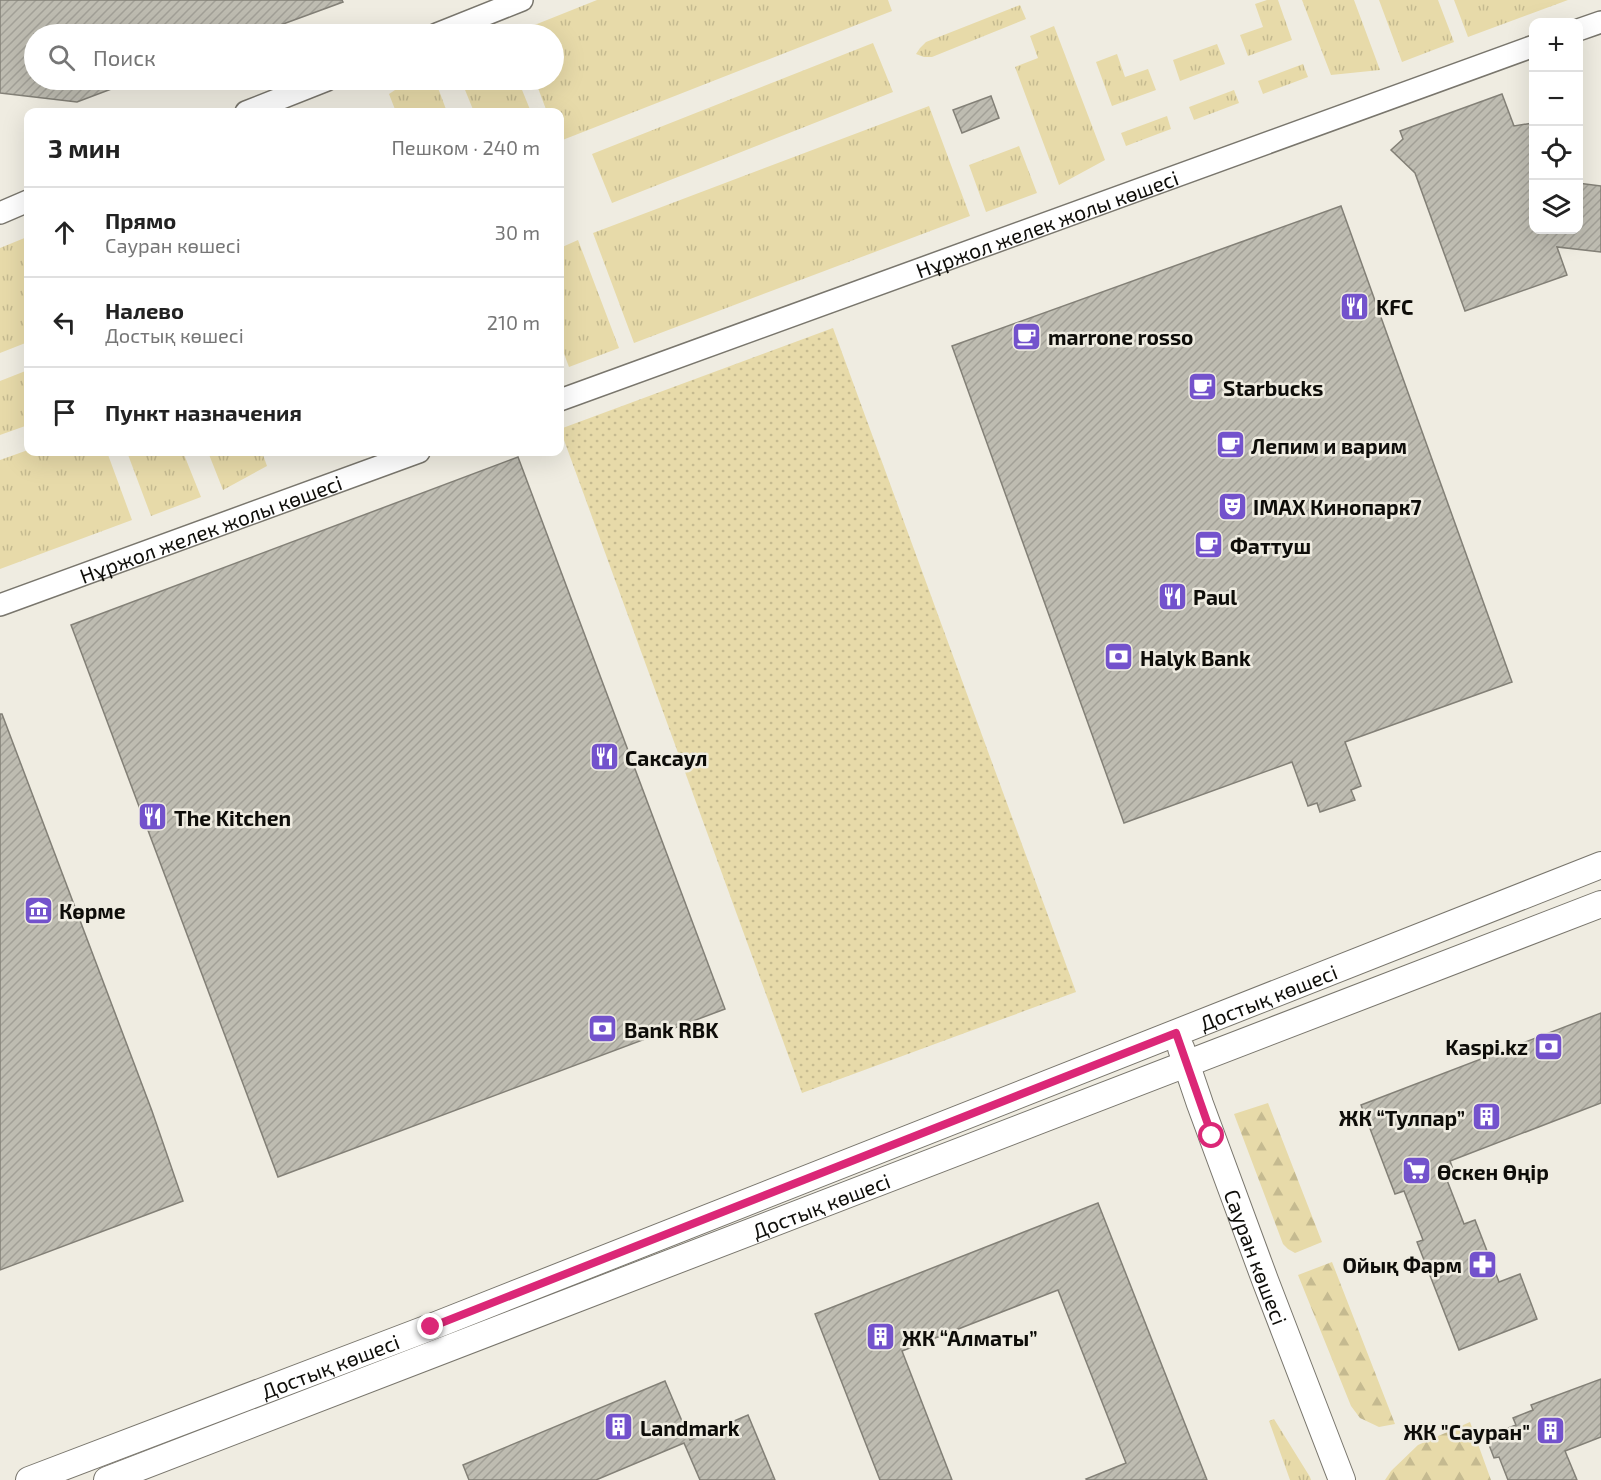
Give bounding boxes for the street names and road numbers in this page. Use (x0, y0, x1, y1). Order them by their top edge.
street label: Нұржол желек жолы көшесі (912, 164, 1181, 282)
street label: Нұржол желек жолы көшесі (76, 469, 345, 587)
street label: Достық көшесі (1196, 958, 1340, 1035)
street label: Достық көшесі (748, 1167, 893, 1243)
street label: Сауран көшесі (1220, 1186, 1293, 1328)
street label: Достық көшесі (257, 1328, 402, 1403)

